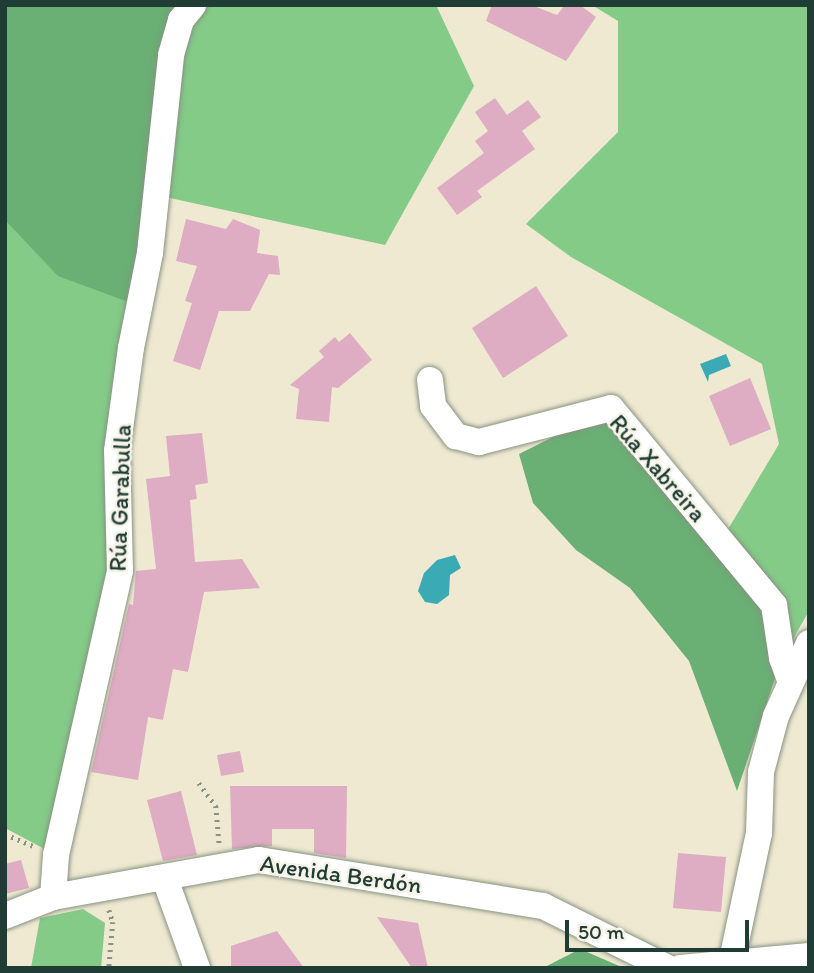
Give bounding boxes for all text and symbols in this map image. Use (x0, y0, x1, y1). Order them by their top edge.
street label: Rúa Xabreira (603, 408, 713, 528)
street label: Rúa Garabulla (103, 424, 137, 572)
street label: Avenida Berdón (258, 848, 424, 900)
scale bar (569, 906, 753, 950)
text: 50 m (578, 919, 624, 944)

